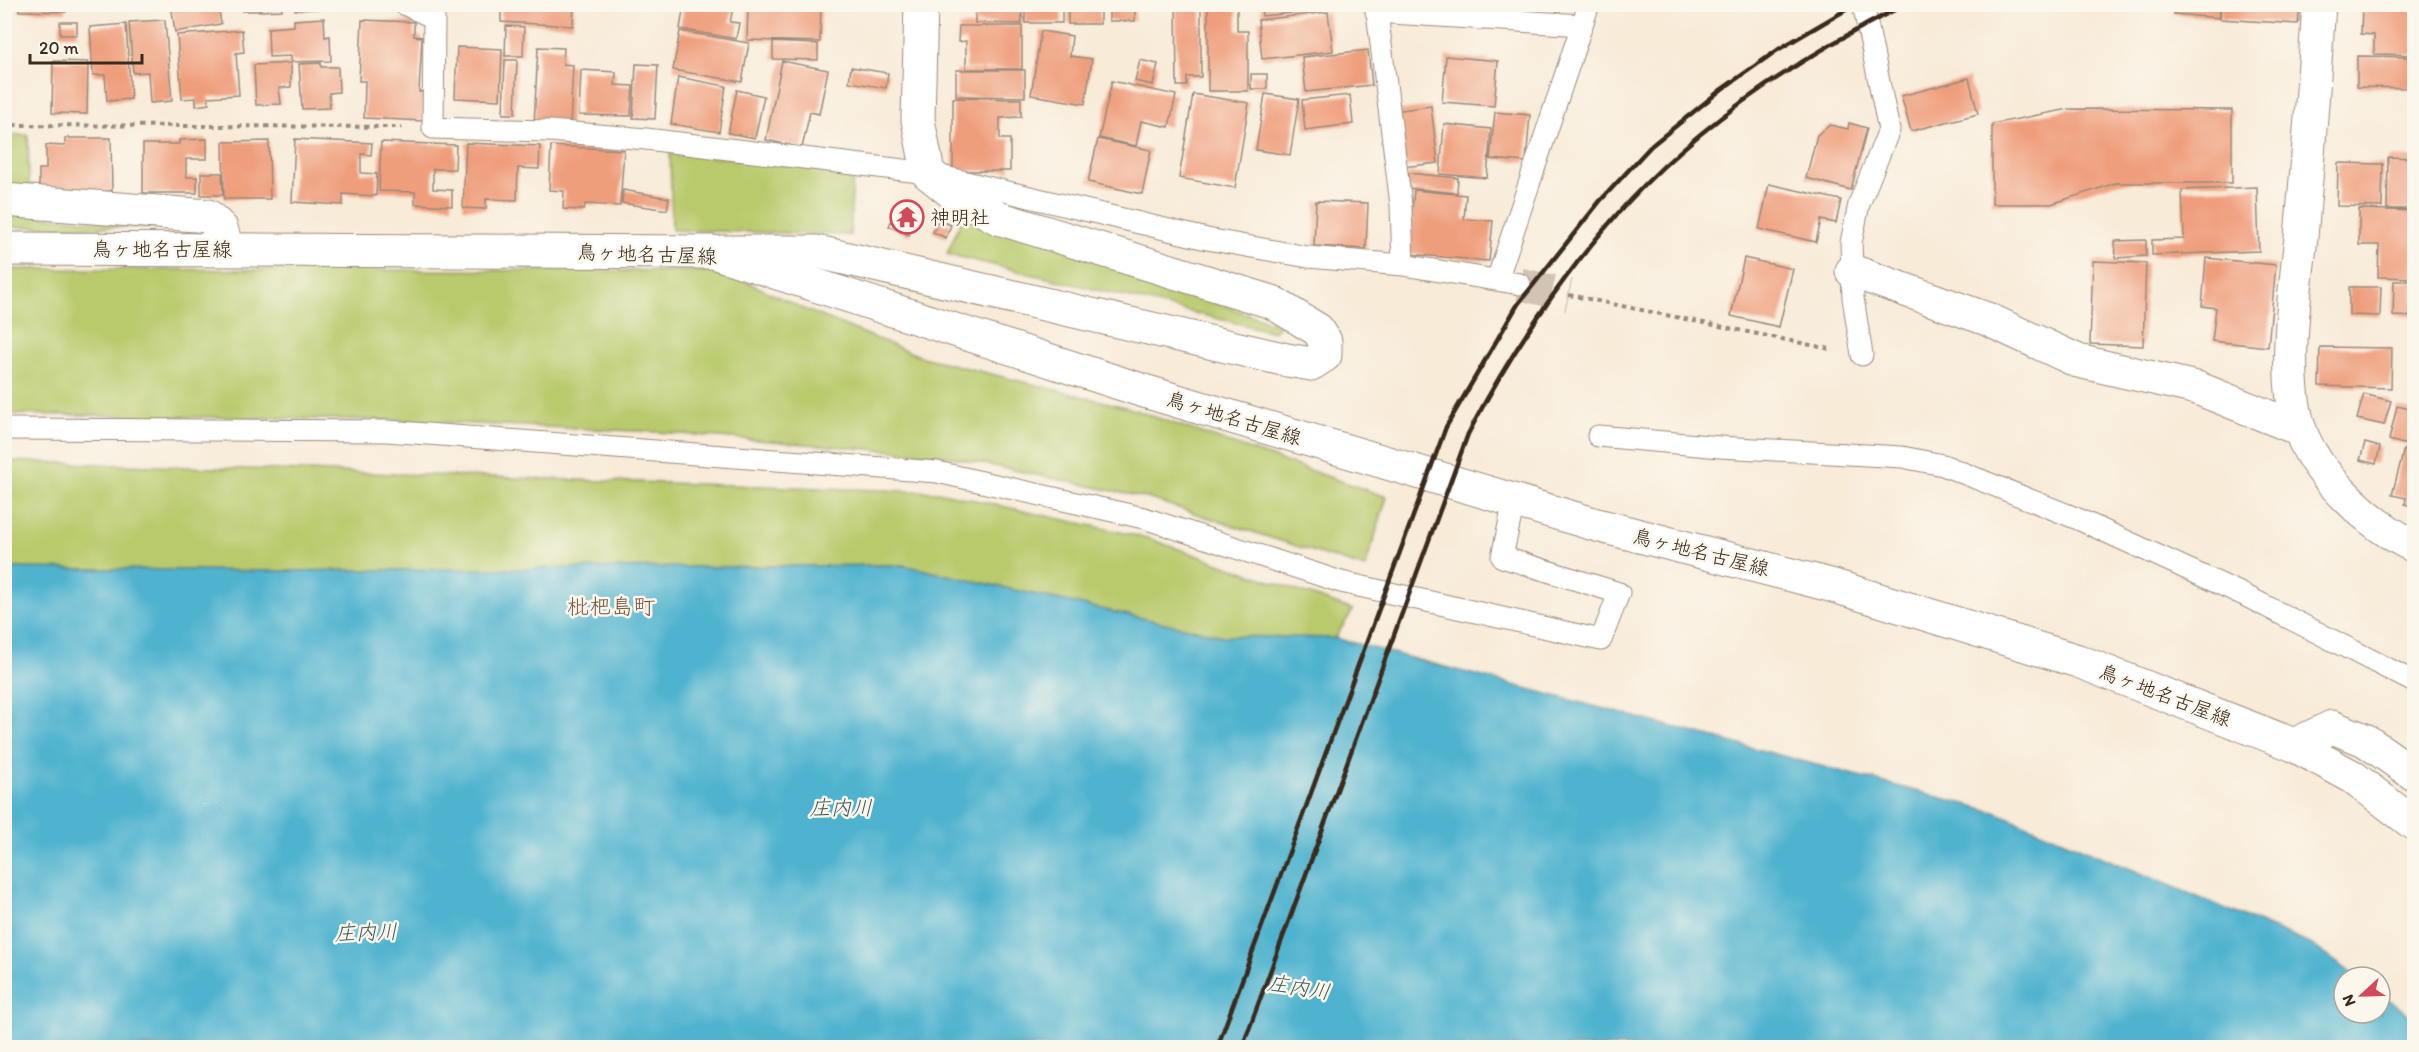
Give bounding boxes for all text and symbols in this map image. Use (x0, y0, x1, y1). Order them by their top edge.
scale bar (30, 27, 142, 65)
text: 20 m (39, 37, 79, 59)
temple icon: 神明社 (889, 199, 925, 235)
place label: 神明社 (930, 205, 990, 229)
street label: 鳥ヶ地名古屋線 (92, 237, 232, 261)
street label: 鳥ヶ地名古屋線 (577, 240, 717, 268)
street label: 鳥ヶ地名古屋線 (1164, 386, 1304, 450)
street label: 鳥ヶ地名古屋線 (1630, 523, 1772, 581)
district label: 枇杷島町 (567, 593, 655, 620)
street label: 鳥ヶ地名古屋線 (2095, 659, 2235, 731)
water label: 庄内川 (810, 795, 873, 820)
water label: 庄内川 (334, 918, 398, 946)
north arrow (2332, 965, 2392, 1025)
water label: 庄内川 (1266, 970, 1332, 1004)
text: N (2338, 992, 2359, 1009)

